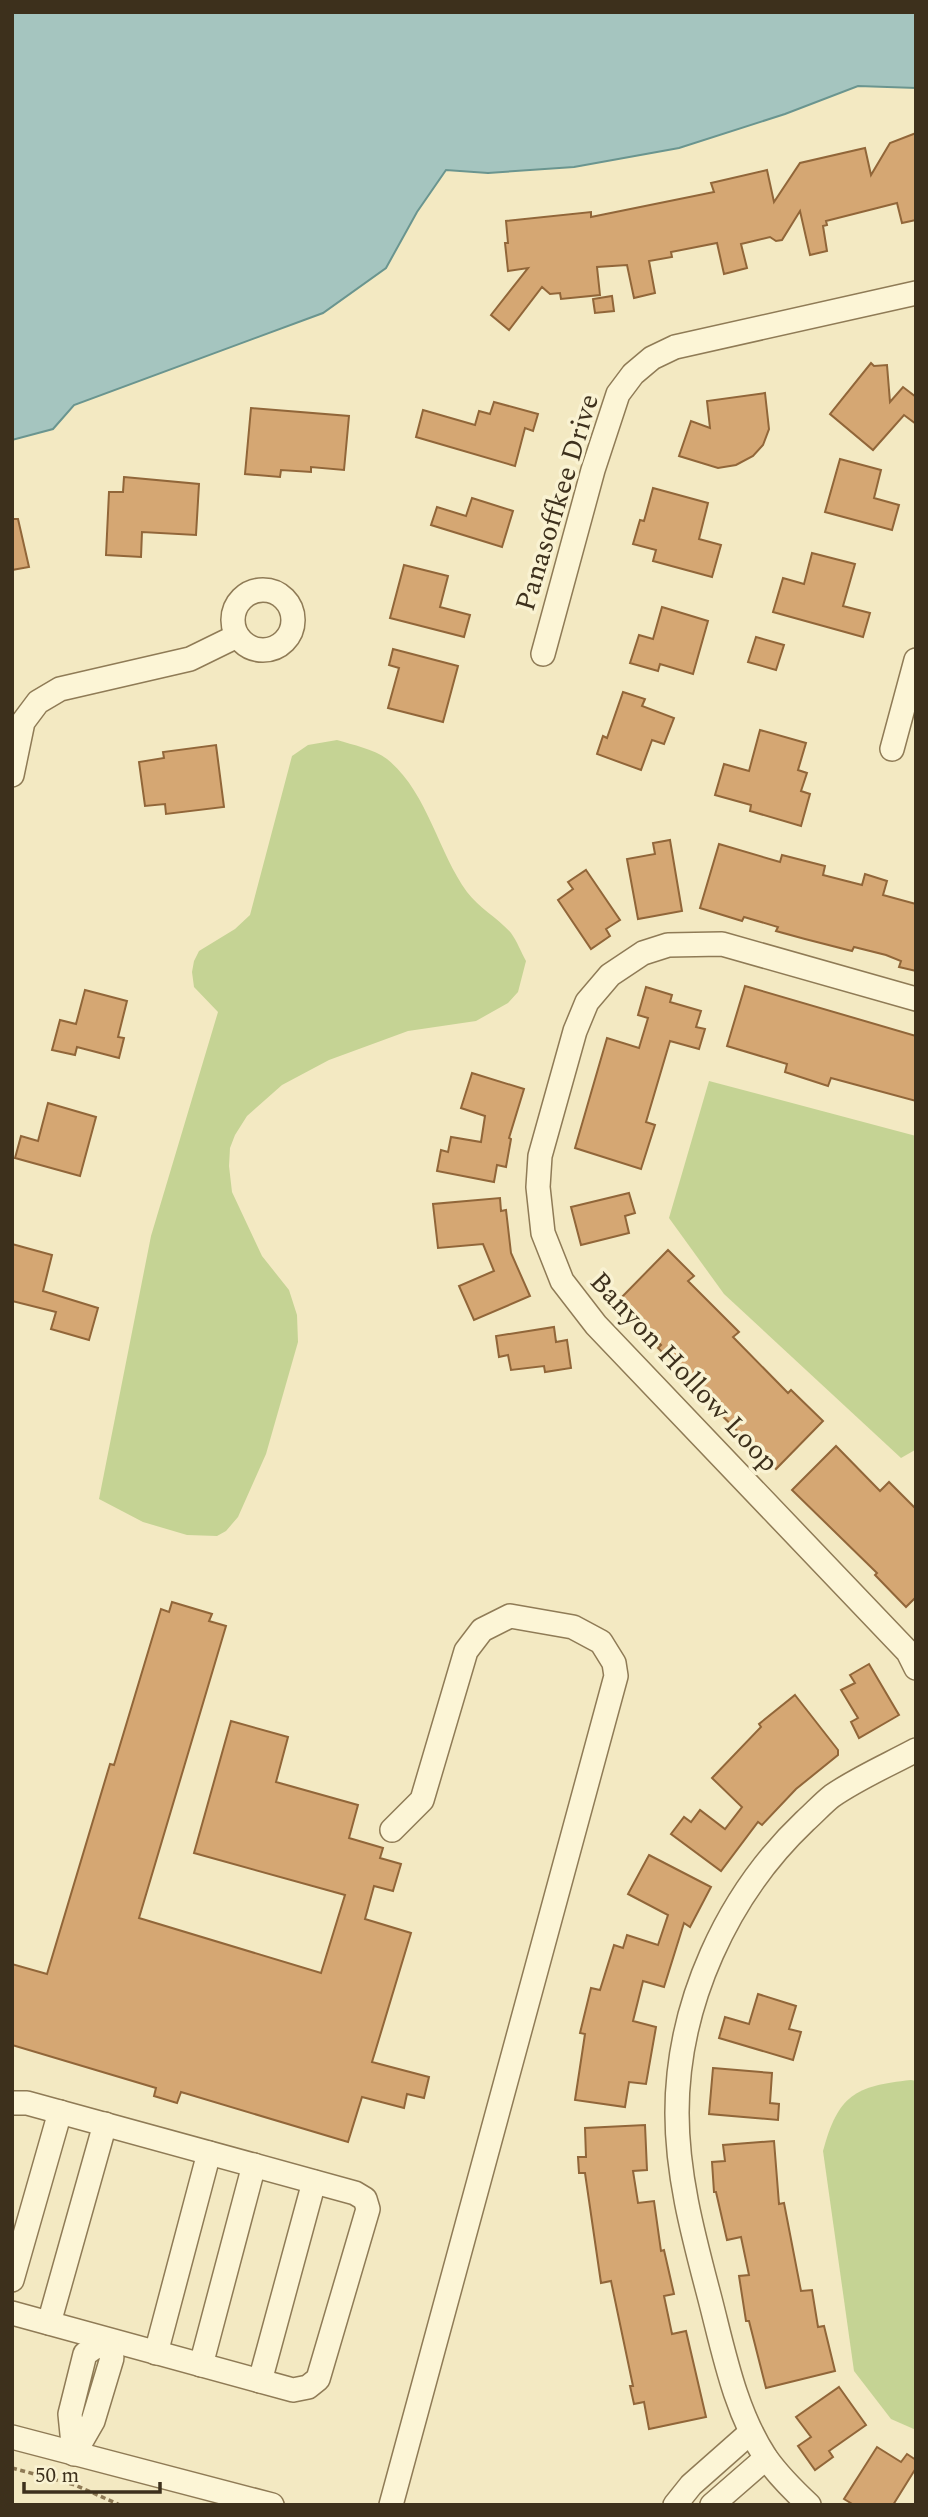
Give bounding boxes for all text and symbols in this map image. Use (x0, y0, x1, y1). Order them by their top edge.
street label: Panasoffkee Drive (504, 389, 611, 616)
street label: Banyon Hollow Loop (579, 1262, 789, 1482)
scale bar (24, 2450, 161, 2494)
text: 50 m (35, 2460, 79, 2492)

